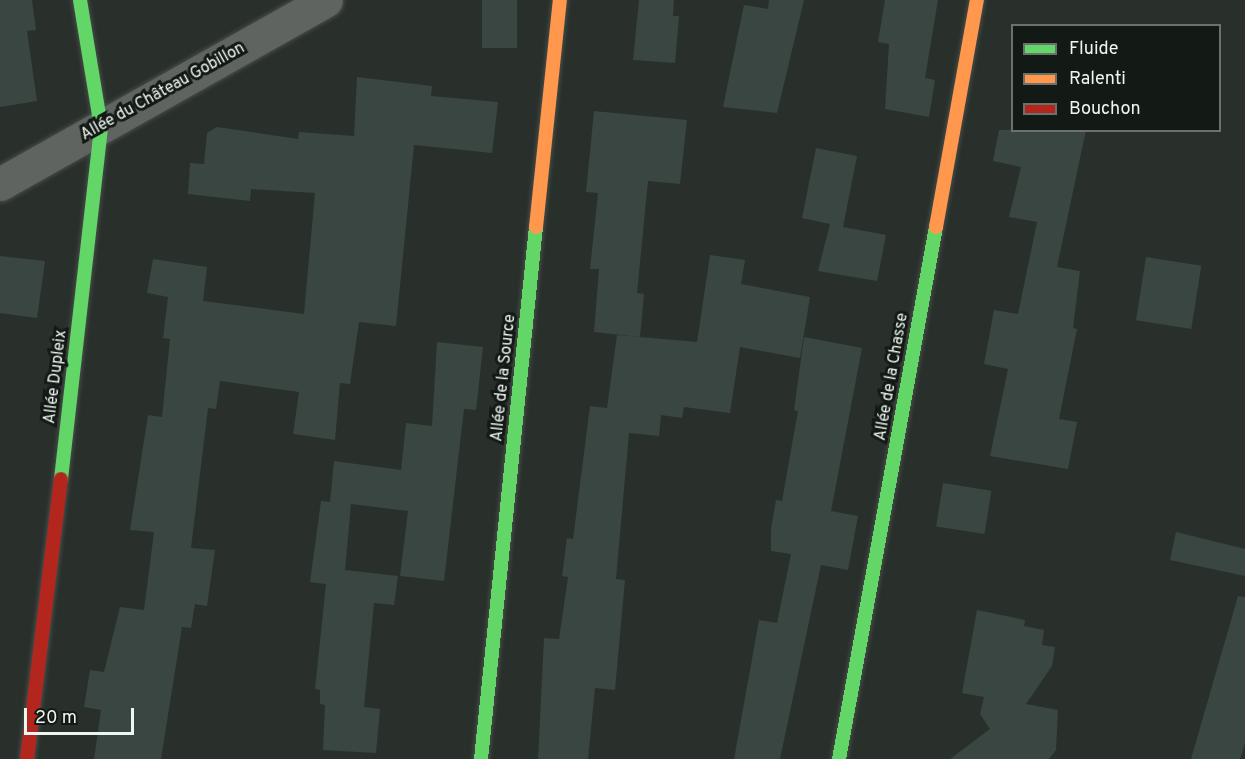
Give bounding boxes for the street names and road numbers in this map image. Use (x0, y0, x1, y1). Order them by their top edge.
street label: Allée du Château Gobillon (78, 39, 248, 145)
street label: Allée de la Chasse (871, 312, 913, 442)
street label: Allée de la Source (488, 313, 520, 443)
street label: Allée Dupleix (41, 329, 71, 425)

